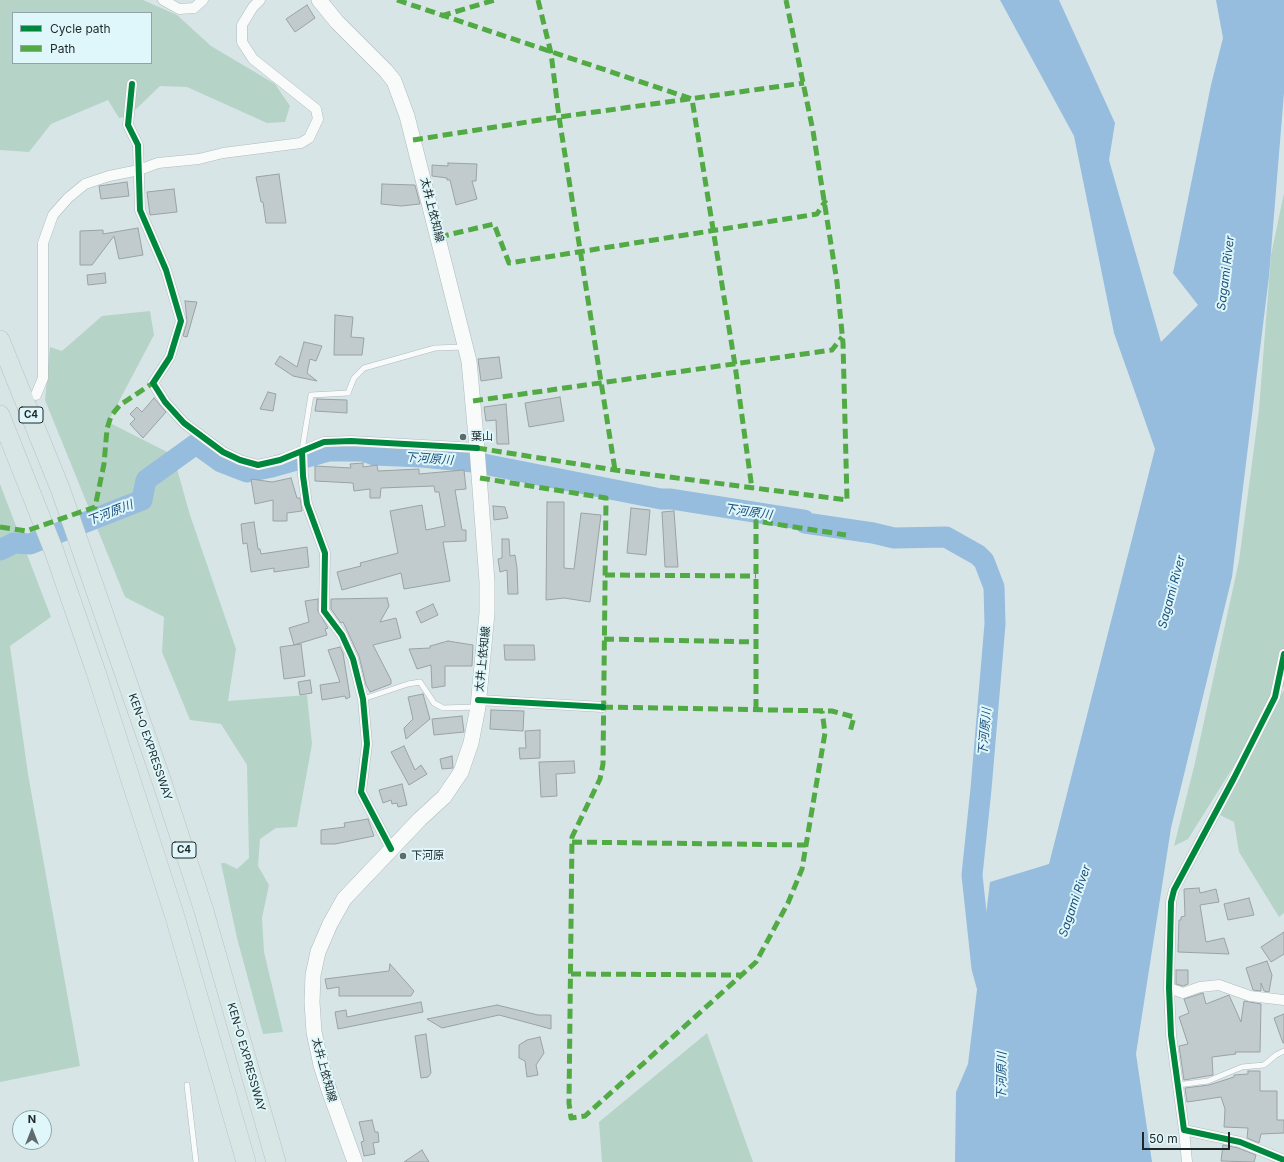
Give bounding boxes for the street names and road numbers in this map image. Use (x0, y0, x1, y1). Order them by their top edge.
street label: 太井上依知線 (418, 176, 446, 244)
road number: C4 (19, 407, 43, 423)
street label: 太井上依知線 (473, 625, 493, 693)
street label: KEN-O EXPRESSWAY (125, 692, 175, 802)
road number: C4 (172, 842, 196, 858)
street label: KEN-O EXPRESSWAY (224, 1001, 268, 1113)
street label: 太井上依知線 (309, 1036, 339, 1104)

